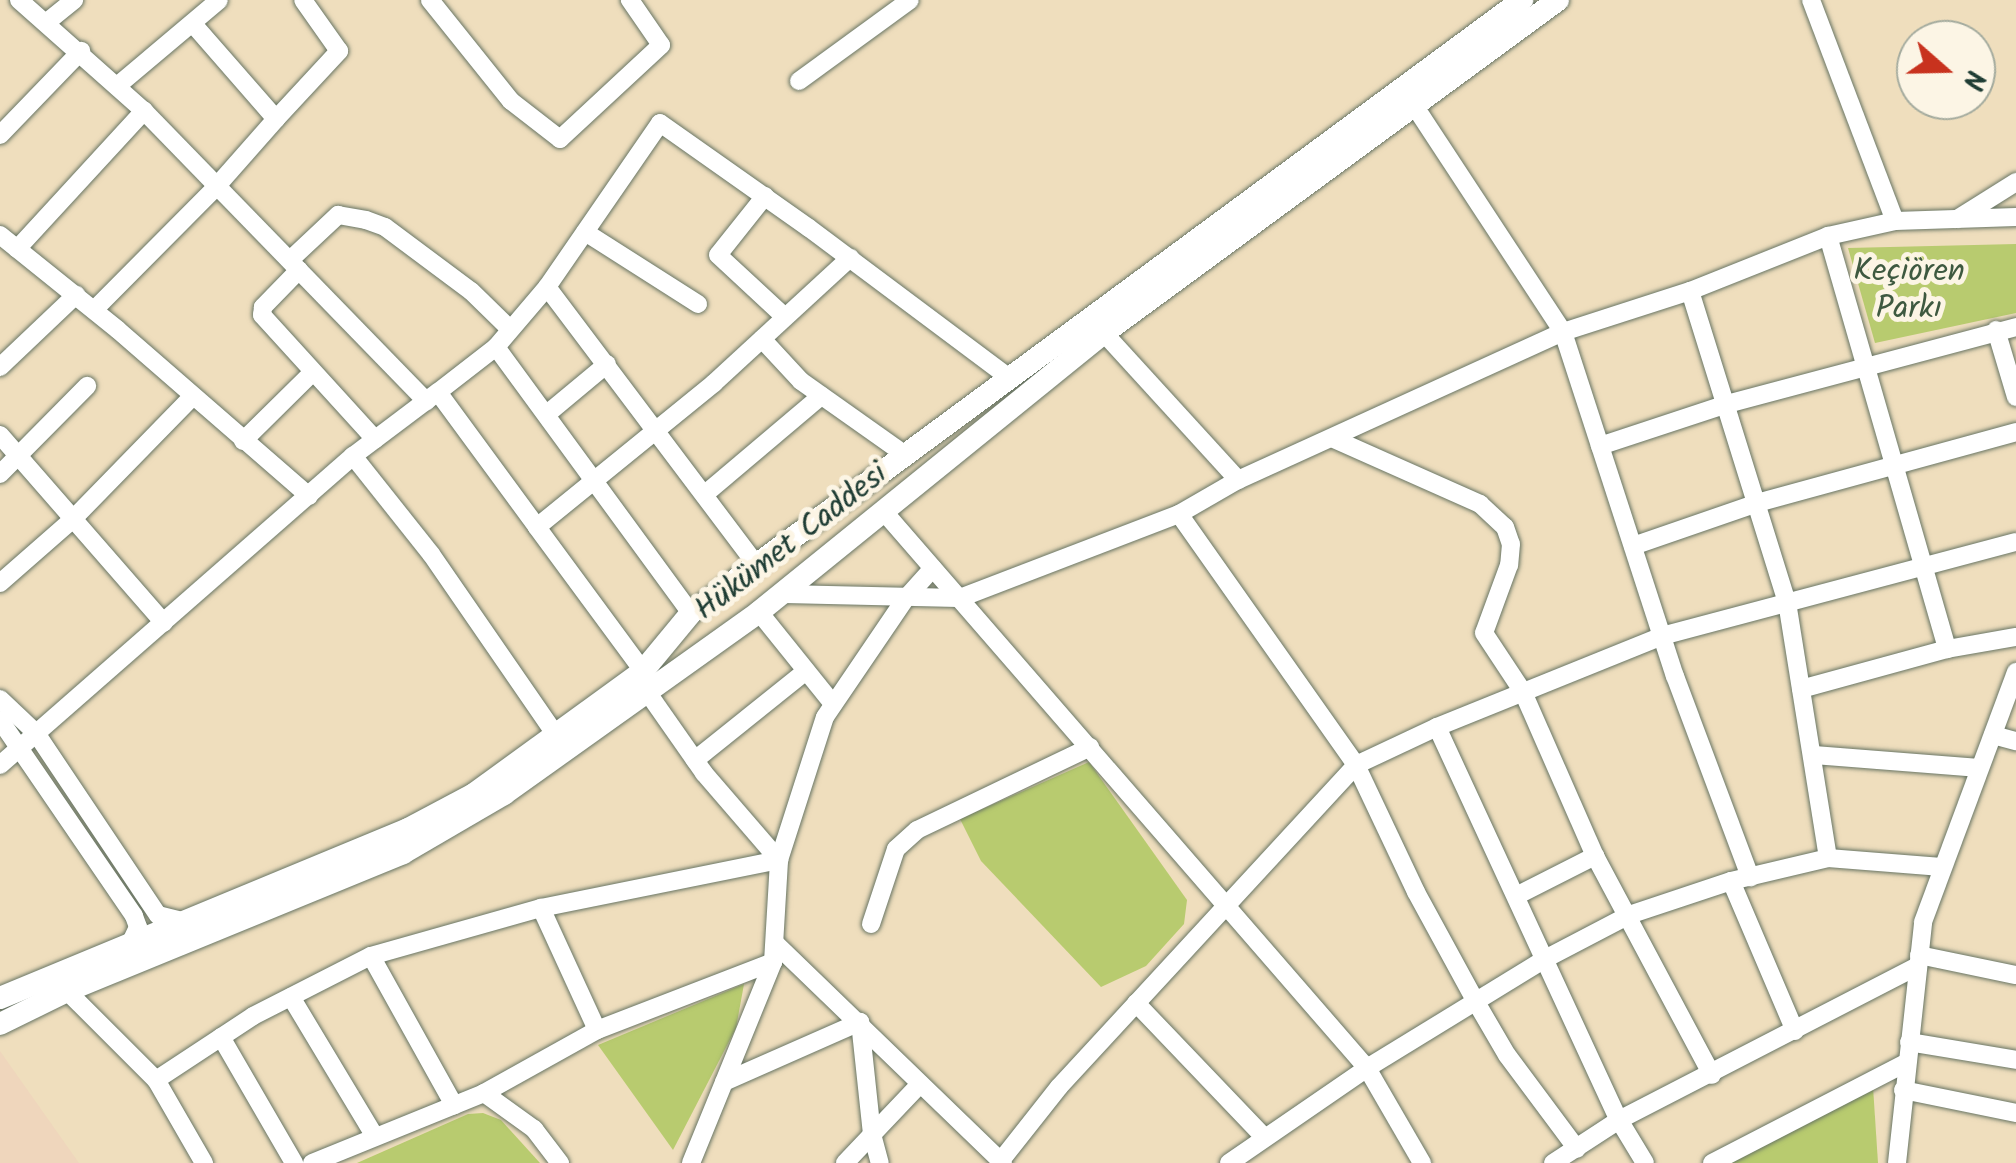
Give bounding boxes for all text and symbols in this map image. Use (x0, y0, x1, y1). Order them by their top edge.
north arrow (1896, 20, 1996, 120)
text: N (1949, 64, 1997, 96)
park label: Keçiören Parkı (1853, 254, 1965, 329)
street label: Hükümet Caddesi (688, 456, 896, 630)

